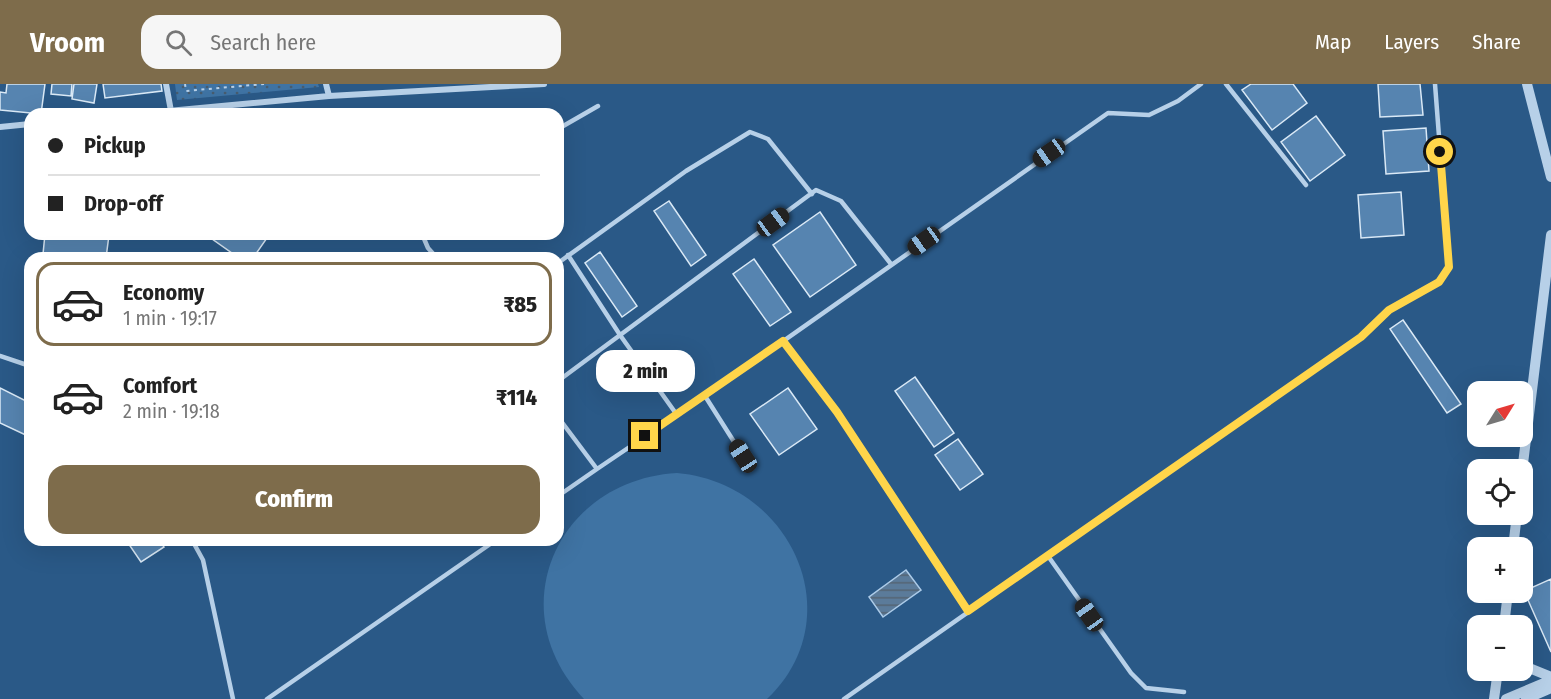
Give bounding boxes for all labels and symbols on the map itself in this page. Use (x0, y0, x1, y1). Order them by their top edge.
car (1029, 135, 1069, 171)
route start (1426, 138, 1453, 165)
car (753, 204, 793, 240)
car (904, 223, 944, 259)
callout: 2 min (596, 349, 694, 391)
north arrow (1467, 381, 1533, 447)
route end (631, 422, 658, 449)
car (726, 436, 760, 476)
car (1071, 595, 1107, 635)

